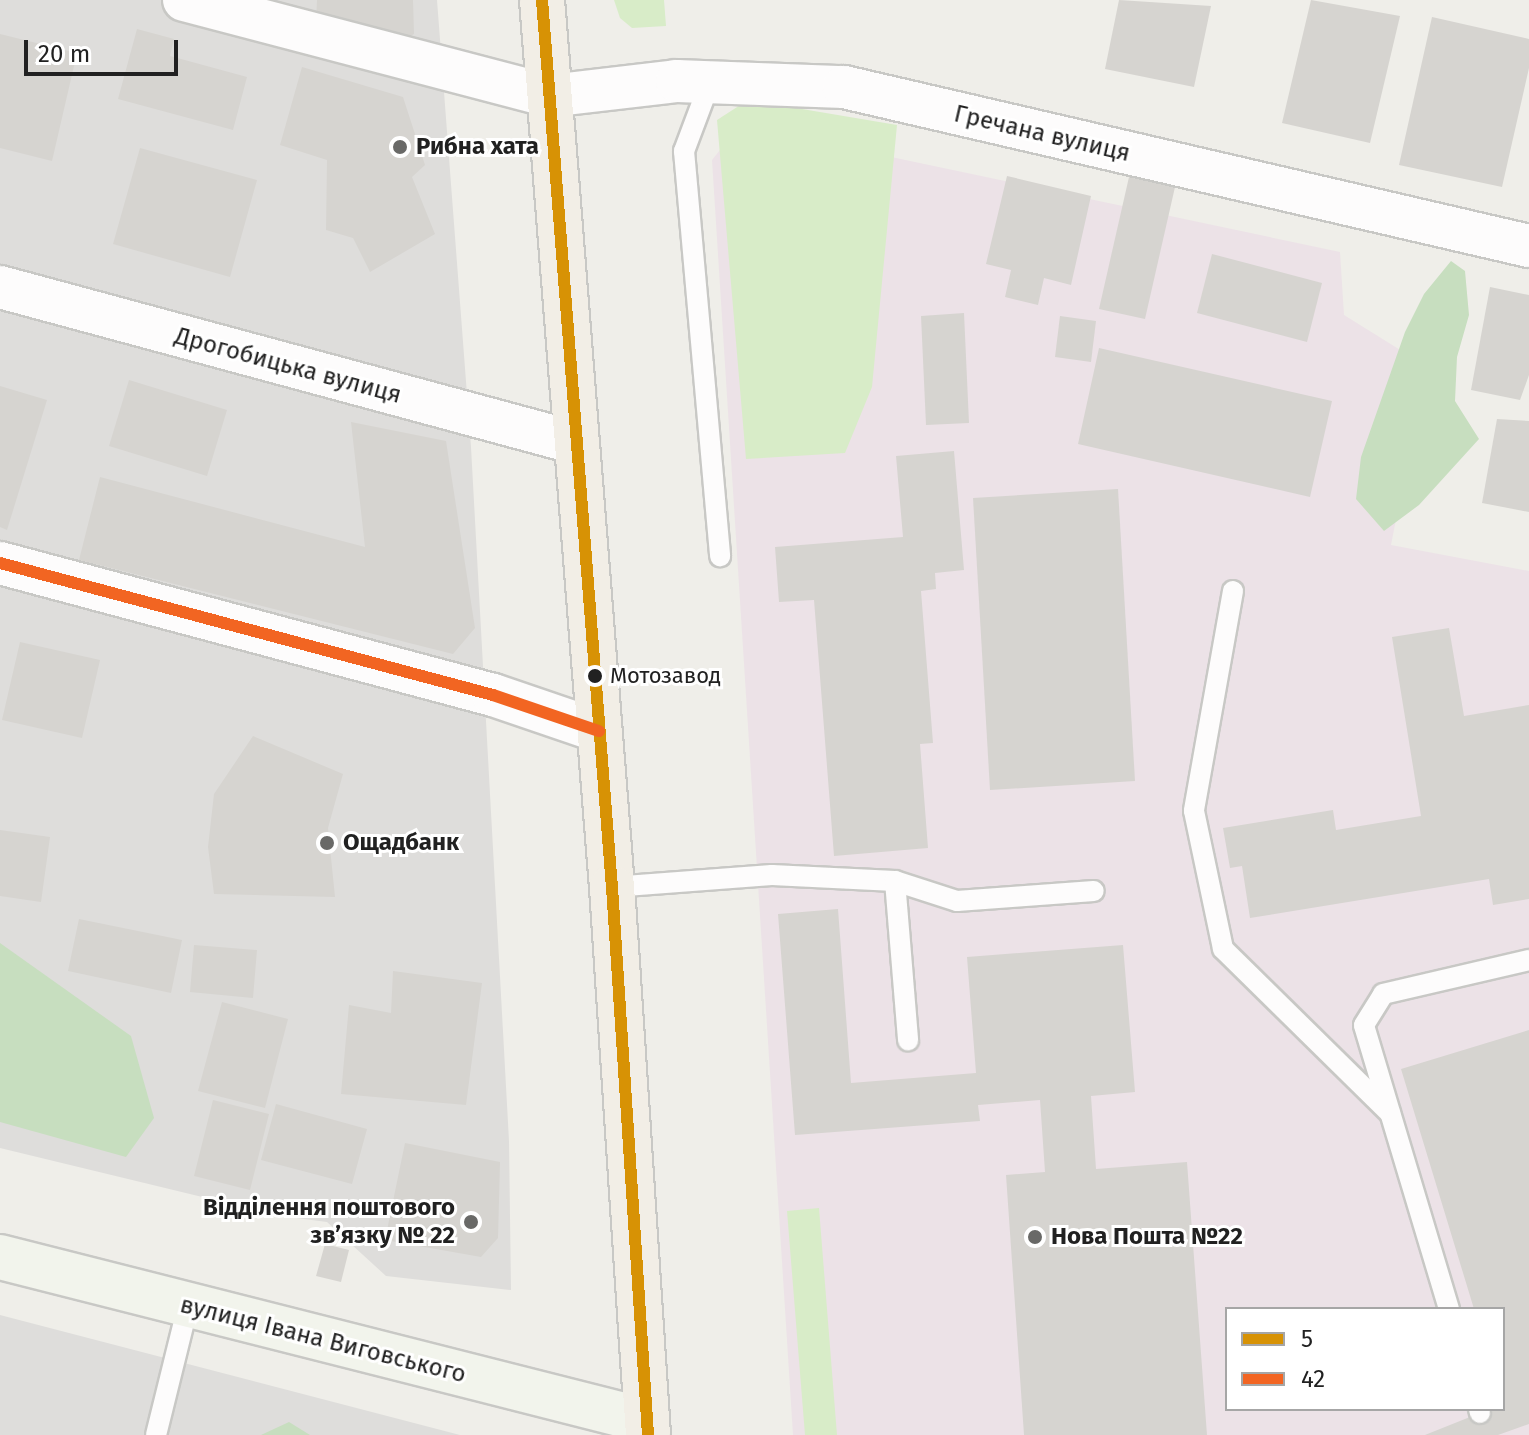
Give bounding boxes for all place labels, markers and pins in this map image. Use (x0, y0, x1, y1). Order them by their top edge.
place label: Рибна хата (416, 133, 539, 161)
marker: Рибна хата (391, 138, 409, 156)
place label: Мотозавод (610, 663, 721, 689)
marker: Мотозавод (587, 668, 603, 684)
place label: Ощадбанк (343, 829, 459, 857)
marker: Ощадбанк (318, 834, 336, 852)
place label: Відділення поштового зв’язку № 22 (203, 1194, 455, 1250)
marker: Відділення поштового зв’язку № 22 (462, 1213, 480, 1231)
place label: Нова Пошта №22 (1051, 1223, 1243, 1251)
marker: Нова Пошта №22 (1026, 1228, 1044, 1246)

